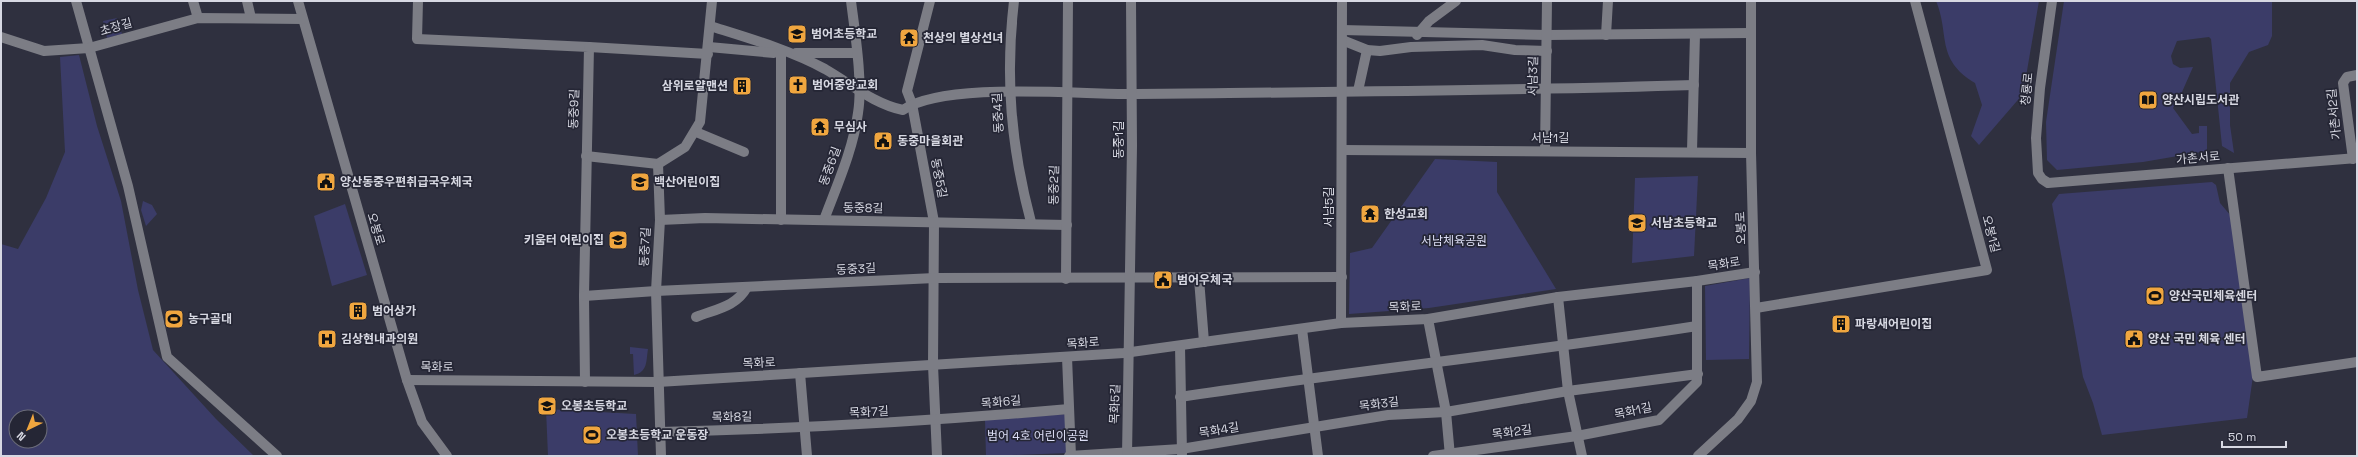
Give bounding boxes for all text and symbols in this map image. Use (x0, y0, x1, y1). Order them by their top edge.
street label: 초장길 (98, 15, 134, 39)
school or university icon: 범어초등학교 (786, 23, 808, 45)
place label: 범어초등학교 (811, 26, 877, 42)
temple icon: 천상의 별상선녀 (898, 27, 920, 49)
place label: 천상의 별상선녀 (923, 30, 1003, 46)
street label: 서남3길 (1525, 56, 1541, 96)
street label: 청룡로 (2017, 72, 2037, 106)
church icon: 범어중앙교회 (787, 74, 809, 96)
building icon: 삼위로얄맨션 (731, 75, 753, 97)
place label: 범어중앙교회 (812, 77, 878, 93)
place label: 삼위로얄맨션 (662, 78, 728, 94)
street label: 동중9길 (565, 88, 583, 130)
street label: 가촌서2길 (2323, 88, 2345, 140)
library icon: 양산시립도서관 (2137, 89, 2159, 111)
street label: 동중4길 (989, 92, 1007, 134)
place label: 양산시립도서관 (2162, 92, 2239, 108)
temple icon: 무심사 (809, 116, 831, 138)
place label: 무심사 (834, 119, 867, 135)
street label: 동중1길 (1111, 121, 1127, 159)
public building icon: 동중마을회관 (872, 130, 894, 152)
street label: 서남1길 (1531, 130, 1569, 146)
place label: 동중마을회관 (897, 133, 963, 149)
street label: 동중6길 (816, 144, 844, 188)
street label: 가촌서로 (2175, 148, 2221, 168)
street label: 동중5길 (927, 157, 951, 199)
street label: 동중2길 (1046, 165, 1062, 205)
public building icon: 양산동중우편취급국우체국 (315, 171, 337, 193)
school or university icon: 백산어린이집 (629, 171, 651, 193)
place label: 양산동중우편취급국우체국 (340, 174, 472, 190)
place label: 백산어린이집 (654, 174, 720, 190)
street label: 서남5길 (1321, 187, 1337, 227)
street label: 동중8길 (843, 200, 883, 216)
temple icon: 한성교회 (1359, 203, 1381, 225)
place label: 한성교회 (1384, 206, 1428, 222)
street label: 오봉로 (364, 211, 388, 247)
street label: 오봉로 (1732, 211, 1750, 245)
school or university icon: 서남초등학교 (1626, 212, 1648, 234)
street label: 오봉1길 (1978, 214, 2004, 254)
place label: 서남초등학교 (1651, 215, 1717, 231)
street label: 동중7길 (636, 227, 654, 267)
school or university icon: 키움터 어린이집 (607, 229, 629, 251)
place label: 키움터 어린이집 (524, 232, 604, 248)
park label: 서남체육공원 (1421, 233, 1487, 249)
street label: 목화로 (1706, 254, 1742, 274)
street label: 동중3길 (835, 260, 877, 278)
public building icon: 범어우체국 (1152, 269, 1174, 291)
place label: 범어우체국 (1177, 272, 1232, 288)
sports icon: 양산국민체육센터 (2144, 285, 2166, 307)
place label: 양산국민체육센터 (2169, 288, 2257, 304)
street label: 목화로 (1388, 298, 1422, 316)
building icon: 범어상가 (347, 300, 369, 322)
place label: 범어상가 (372, 303, 416, 319)
sports icon: 농구골대 (163, 308, 185, 330)
place label: 농구골대 (188, 311, 232, 327)
building icon: 파랑새어린이집 (1830, 313, 1852, 335)
place label: 파랑새어린이집 (1855, 316, 1932, 332)
hospital icon: 김상현내과의원 (316, 328, 338, 350)
public building icon: 양산 국민 체육 센터 (2123, 328, 2145, 350)
place label: 김상현내과의원 (341, 331, 418, 347)
place label: 양산 국민 체육 센터 (2148, 331, 2245, 347)
street label: 목화로 (1066, 334, 1100, 352)
street label: 목화로 (742, 354, 776, 372)
street label: 목화로 (420, 359, 454, 375)
street label: 목화5길 (1106, 384, 1124, 424)
street label: 목화6길 (980, 392, 1022, 412)
street label: 목화3길 (1358, 394, 1400, 414)
school or university icon: 오봉초등학교 (536, 395, 558, 417)
place label: 오봉초등학교 (561, 398, 627, 414)
street label: 목화1길 (1613, 399, 1653, 423)
street label: 목화7길 (849, 403, 889, 421)
north arrow (8, 409, 48, 449)
street label: 목화8길 (712, 409, 752, 425)
street label: 목화4길 (1198, 419, 1240, 441)
street label: 목화2길 (1491, 421, 1533, 443)
scale bar (2222, 423, 2286, 449)
sports icon: 오봉초등학교 운동장 (581, 424, 603, 446)
place label: 오봉초등학교 운동장 (606, 427, 708, 443)
park label: 범어 4호 어린이공원 (987, 428, 1089, 444)
text: N (14, 429, 29, 444)
text: 50 m (2228, 429, 2256, 445)

